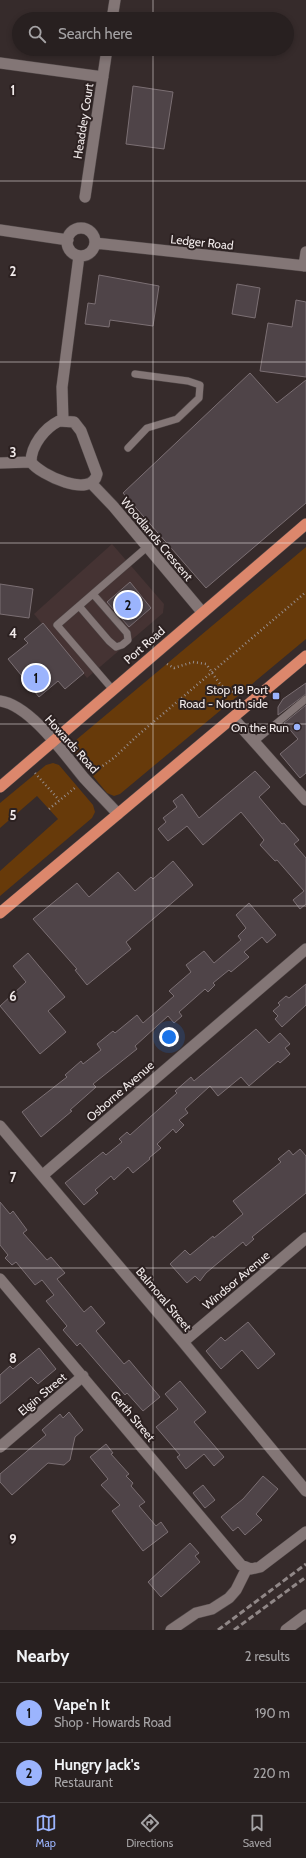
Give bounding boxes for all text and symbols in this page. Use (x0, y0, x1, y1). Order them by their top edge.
search box (12, 12, 294, 56)
icon: search (26, 23, 48, 45)
text: Search here (58, 25, 133, 43)
text: 1 (11, 82, 15, 98)
street label: Headdey Court (70, 82, 96, 160)
street label: Ledger Road (170, 231, 234, 253)
text: 2 (10, 263, 17, 279)
text: 3 (9, 444, 17, 460)
street label: Woodlands Crescent (118, 494, 196, 584)
pin: 2 (115, 590, 141, 620)
street label: Port Road (120, 623, 168, 667)
text: 4 (9, 625, 17, 641)
pin: 1 (23, 663, 49, 693)
place label: Stop 18 Port Road - North side (179, 682, 268, 711)
marker: Stop 18 Port Road - North side (271, 691, 281, 701)
street label: Howards Road (42, 712, 102, 776)
place label: On the Run (231, 720, 289, 735)
marker: On the Run (292, 722, 302, 732)
text: 5 (10, 807, 17, 823)
text: 6 (9, 988, 17, 1004)
your location (159, 1027, 179, 1047)
street label: Osborne Avenue (83, 1058, 157, 1124)
text: 7 (10, 1169, 17, 1185)
street label: Windsor Avenue (199, 1247, 273, 1313)
street label: Balmoral Street (133, 1264, 195, 1334)
text: 8 (9, 1350, 17, 1366)
street label: Elgin Street (15, 1369, 69, 1419)
street label: Garth Street (107, 1388, 159, 1444)
text: 9 (9, 1531, 17, 1547)
text: Nearby (16, 1646, 69, 1666)
text: 2 results (245, 1648, 290, 1664)
text: Vape'n It (54, 1696, 110, 1714)
text: 1 (27, 1705, 31, 1721)
text: 190 m (255, 1705, 290, 1721)
text: Shop · Howards Road (54, 1714, 171, 1730)
text: Hungry Jack's (54, 1756, 140, 1774)
text: 2 (26, 1765, 32, 1781)
text: 220 m (253, 1765, 290, 1781)
text: Restaurant (54, 1774, 113, 1790)
tab: Map (35, 1812, 57, 1850)
tab: Directions (126, 1812, 173, 1850)
tab: Saved (243, 1812, 271, 1850)

